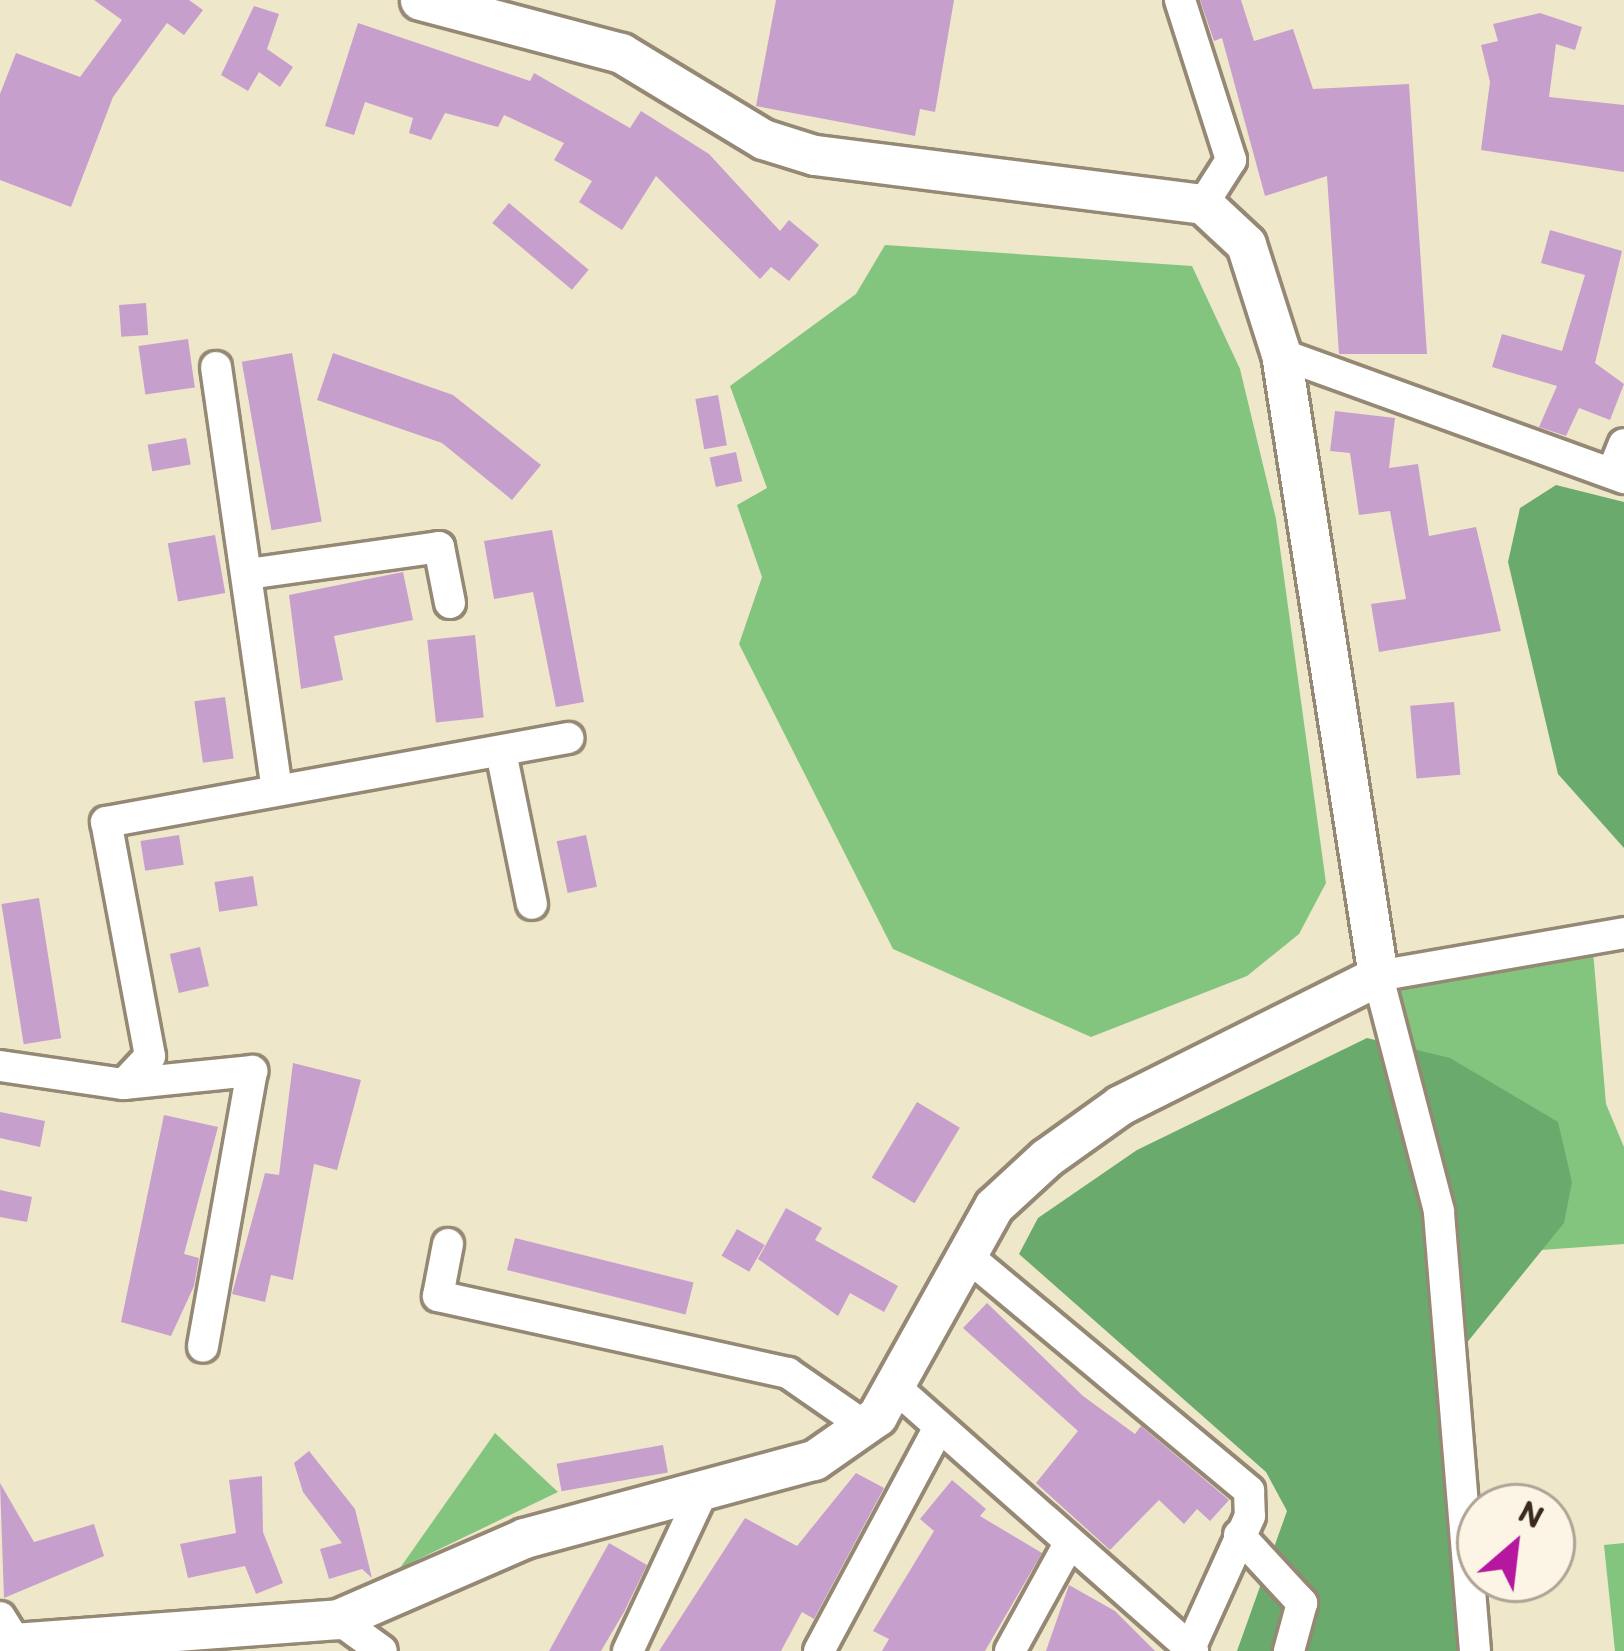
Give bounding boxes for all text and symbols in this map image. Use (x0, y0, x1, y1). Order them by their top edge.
north arrow (1456, 1483, 1576, 1603)
text: N (1513, 1491, 1551, 1536)

